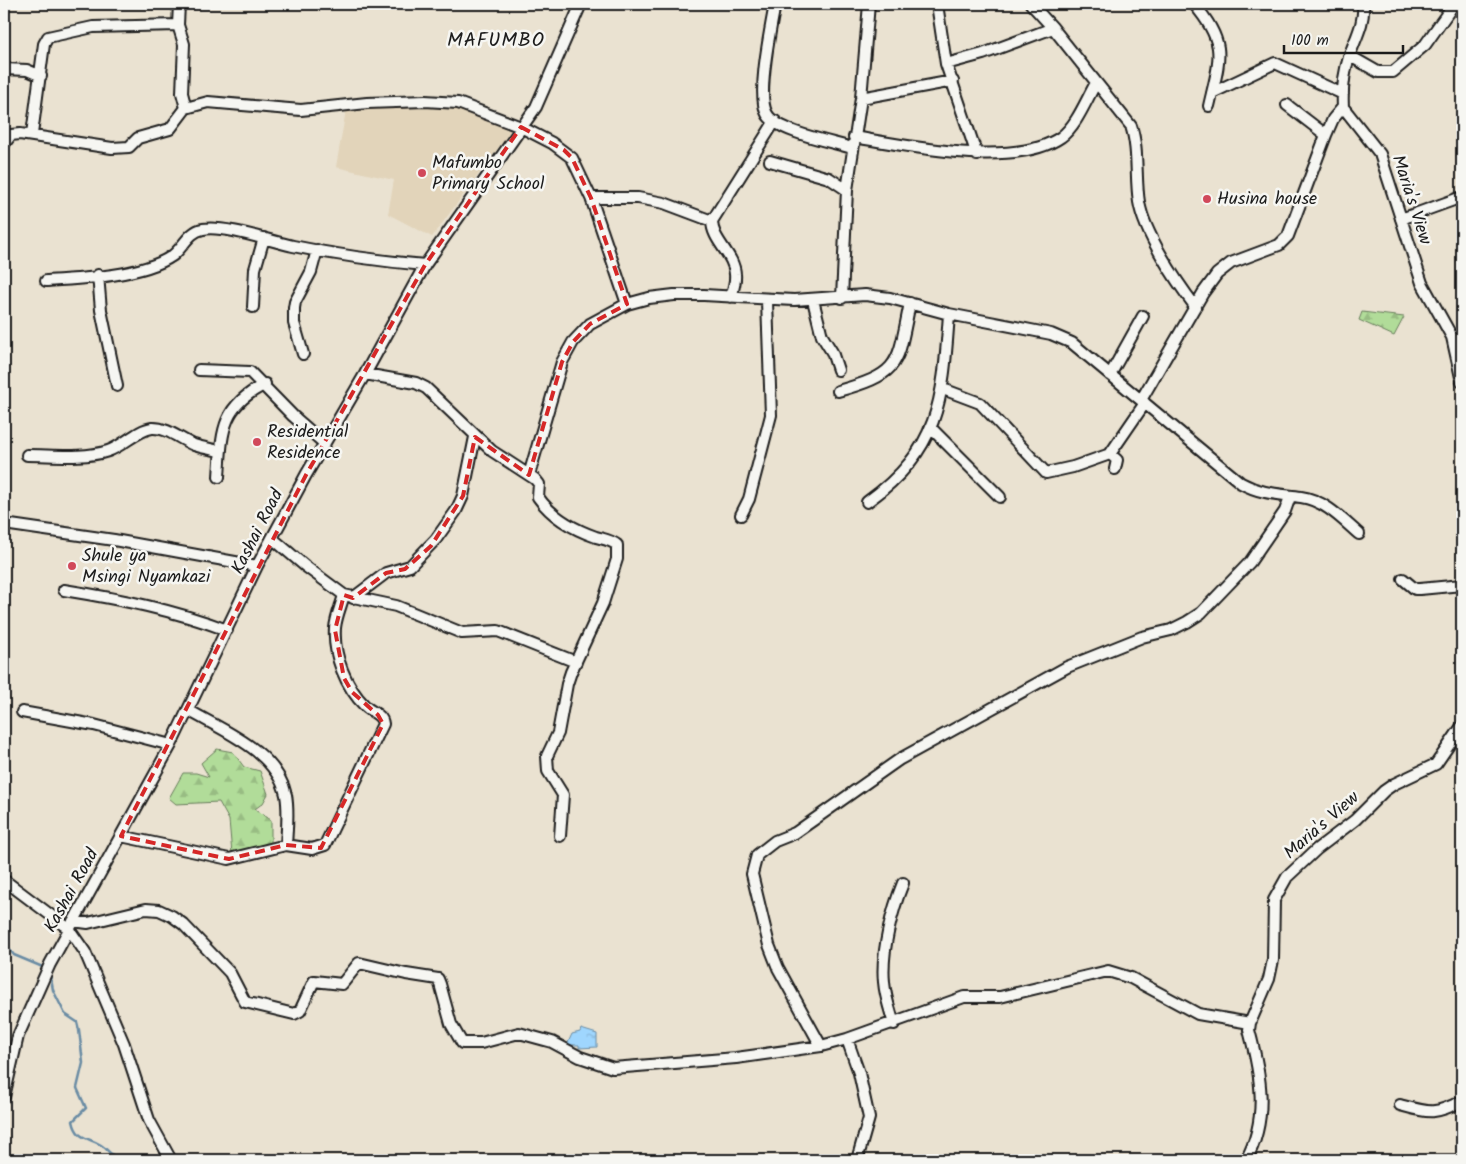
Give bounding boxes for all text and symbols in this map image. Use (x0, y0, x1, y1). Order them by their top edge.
scale bar (1284, 22, 1402, 54)
district label: MAFUMBO (447, 25, 545, 57)
text: 100 m (1291, 29, 1329, 53)
place label: Mafumbo Primary School (432, 149, 545, 199)
street label: Maria's View (1383, 151, 1439, 249)
marker: Mafumbo Primary School (416, 167, 428, 179)
place label: Husina house (1217, 185, 1317, 214)
marker: Husina house (1201, 193, 1213, 205)
place label: Residential Residence (267, 418, 349, 468)
marker: Residential Residence (251, 436, 263, 448)
street label: Kashai Road (224, 483, 292, 580)
place label: Shule ya Msingi Nyamkazi (82, 542, 211, 592)
marker: Shule ya Msingi Nyamkazi (66, 560, 78, 572)
street label: Maria's View (1277, 784, 1367, 867)
street label: Kashai Road (37, 843, 108, 938)

